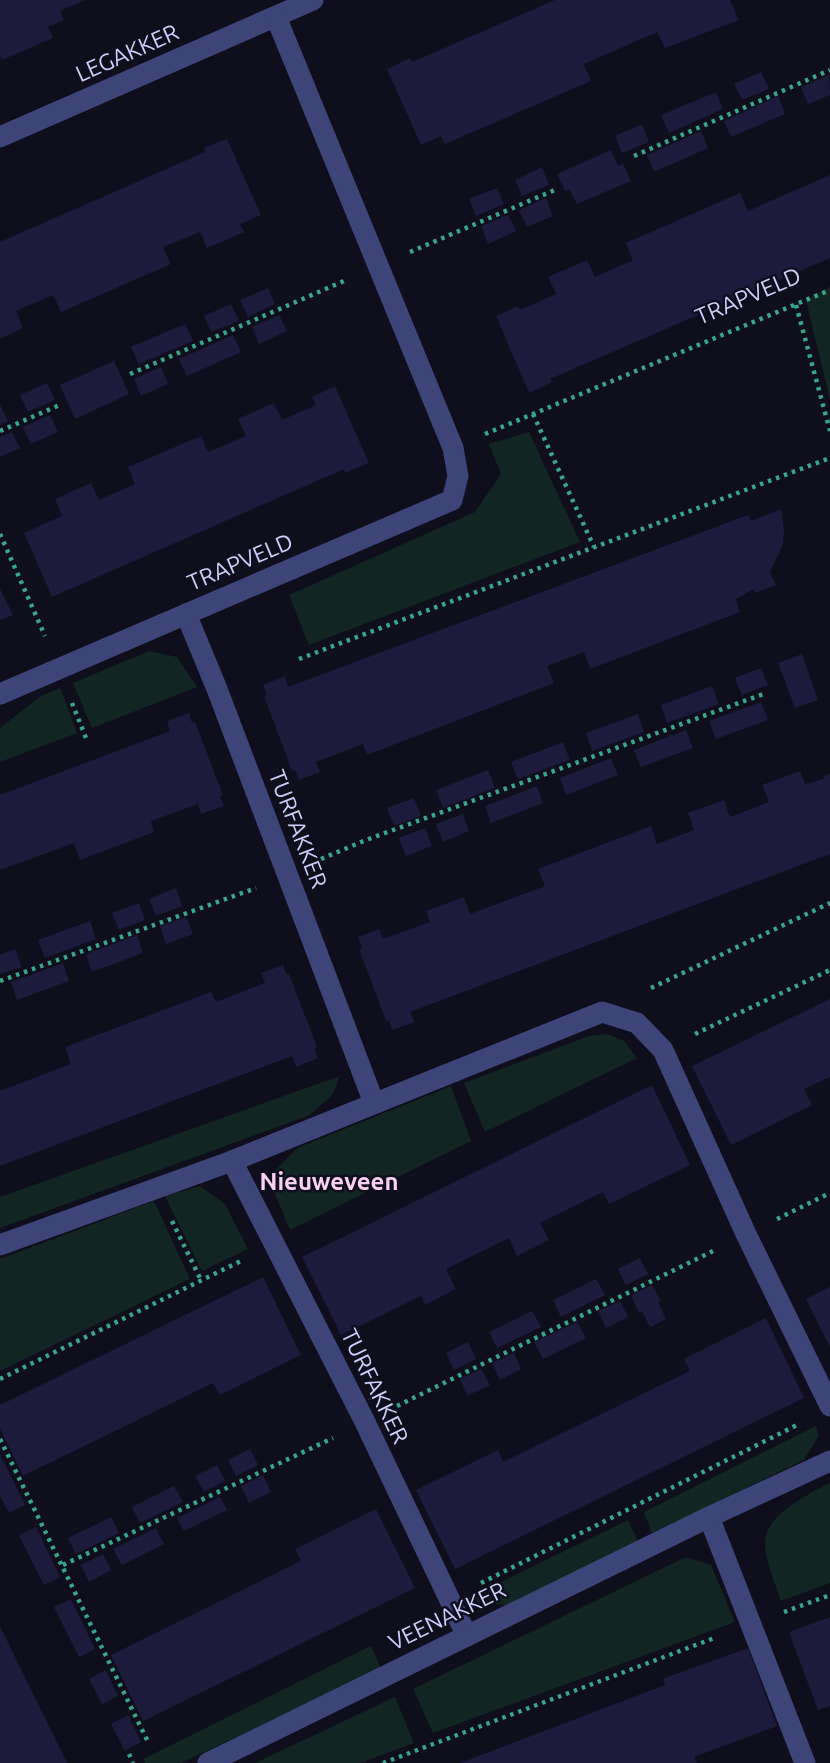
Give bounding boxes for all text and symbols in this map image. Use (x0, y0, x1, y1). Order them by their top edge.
street label: LEGAKKER (72, 19, 182, 86)
street label: TRAPVELD (691, 262, 804, 329)
street label: TRAPVELD (183, 528, 296, 595)
street label: TURFAKKER (265, 766, 332, 891)
district label: Nieuweveen (260, 1168, 398, 1195)
street label: TURFAKKER (337, 1324, 414, 1447)
street label: VEENAKKER (384, 1576, 509, 1655)

